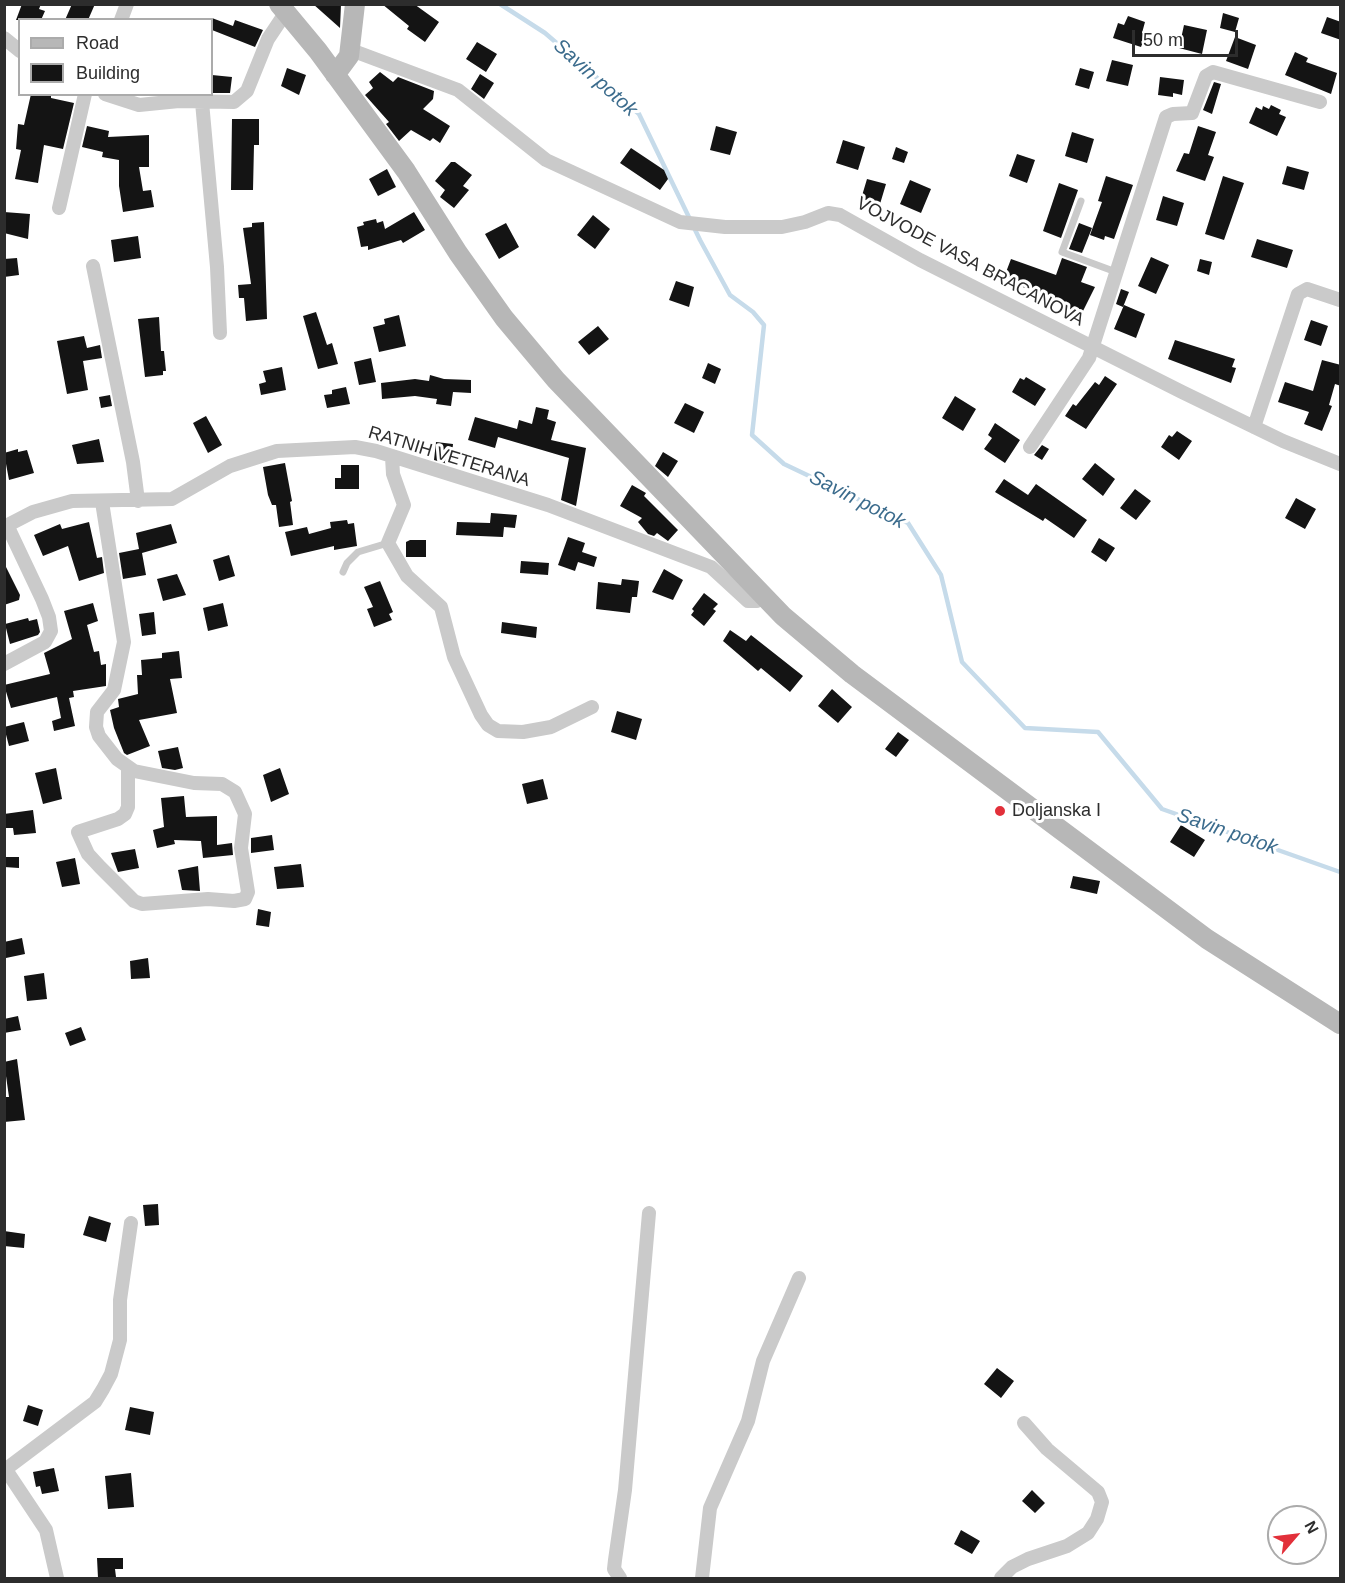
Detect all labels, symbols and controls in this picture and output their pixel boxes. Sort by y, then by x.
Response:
legend [18,18,213,96]
scale bar [1135,18,1242,56]
text: 50 m [1143,30,1183,50]
text: Road [76,33,119,53]
water label: Savin potok [548,34,642,122]
text: Building [76,63,140,83]
street label: VOJVODE VASA BRACANOVA [853,193,1087,331]
street label: RATNIH VETERANA [366,422,532,492]
water label: Savin potok [805,466,909,534]
place label: Doljanska I [1012,800,1101,822]
marker: Doljanska I [993,804,1007,818]
water label: Savin potok [1174,804,1280,860]
north arrow [1267,1505,1327,1565]
text: N [1301,1518,1322,1536]

